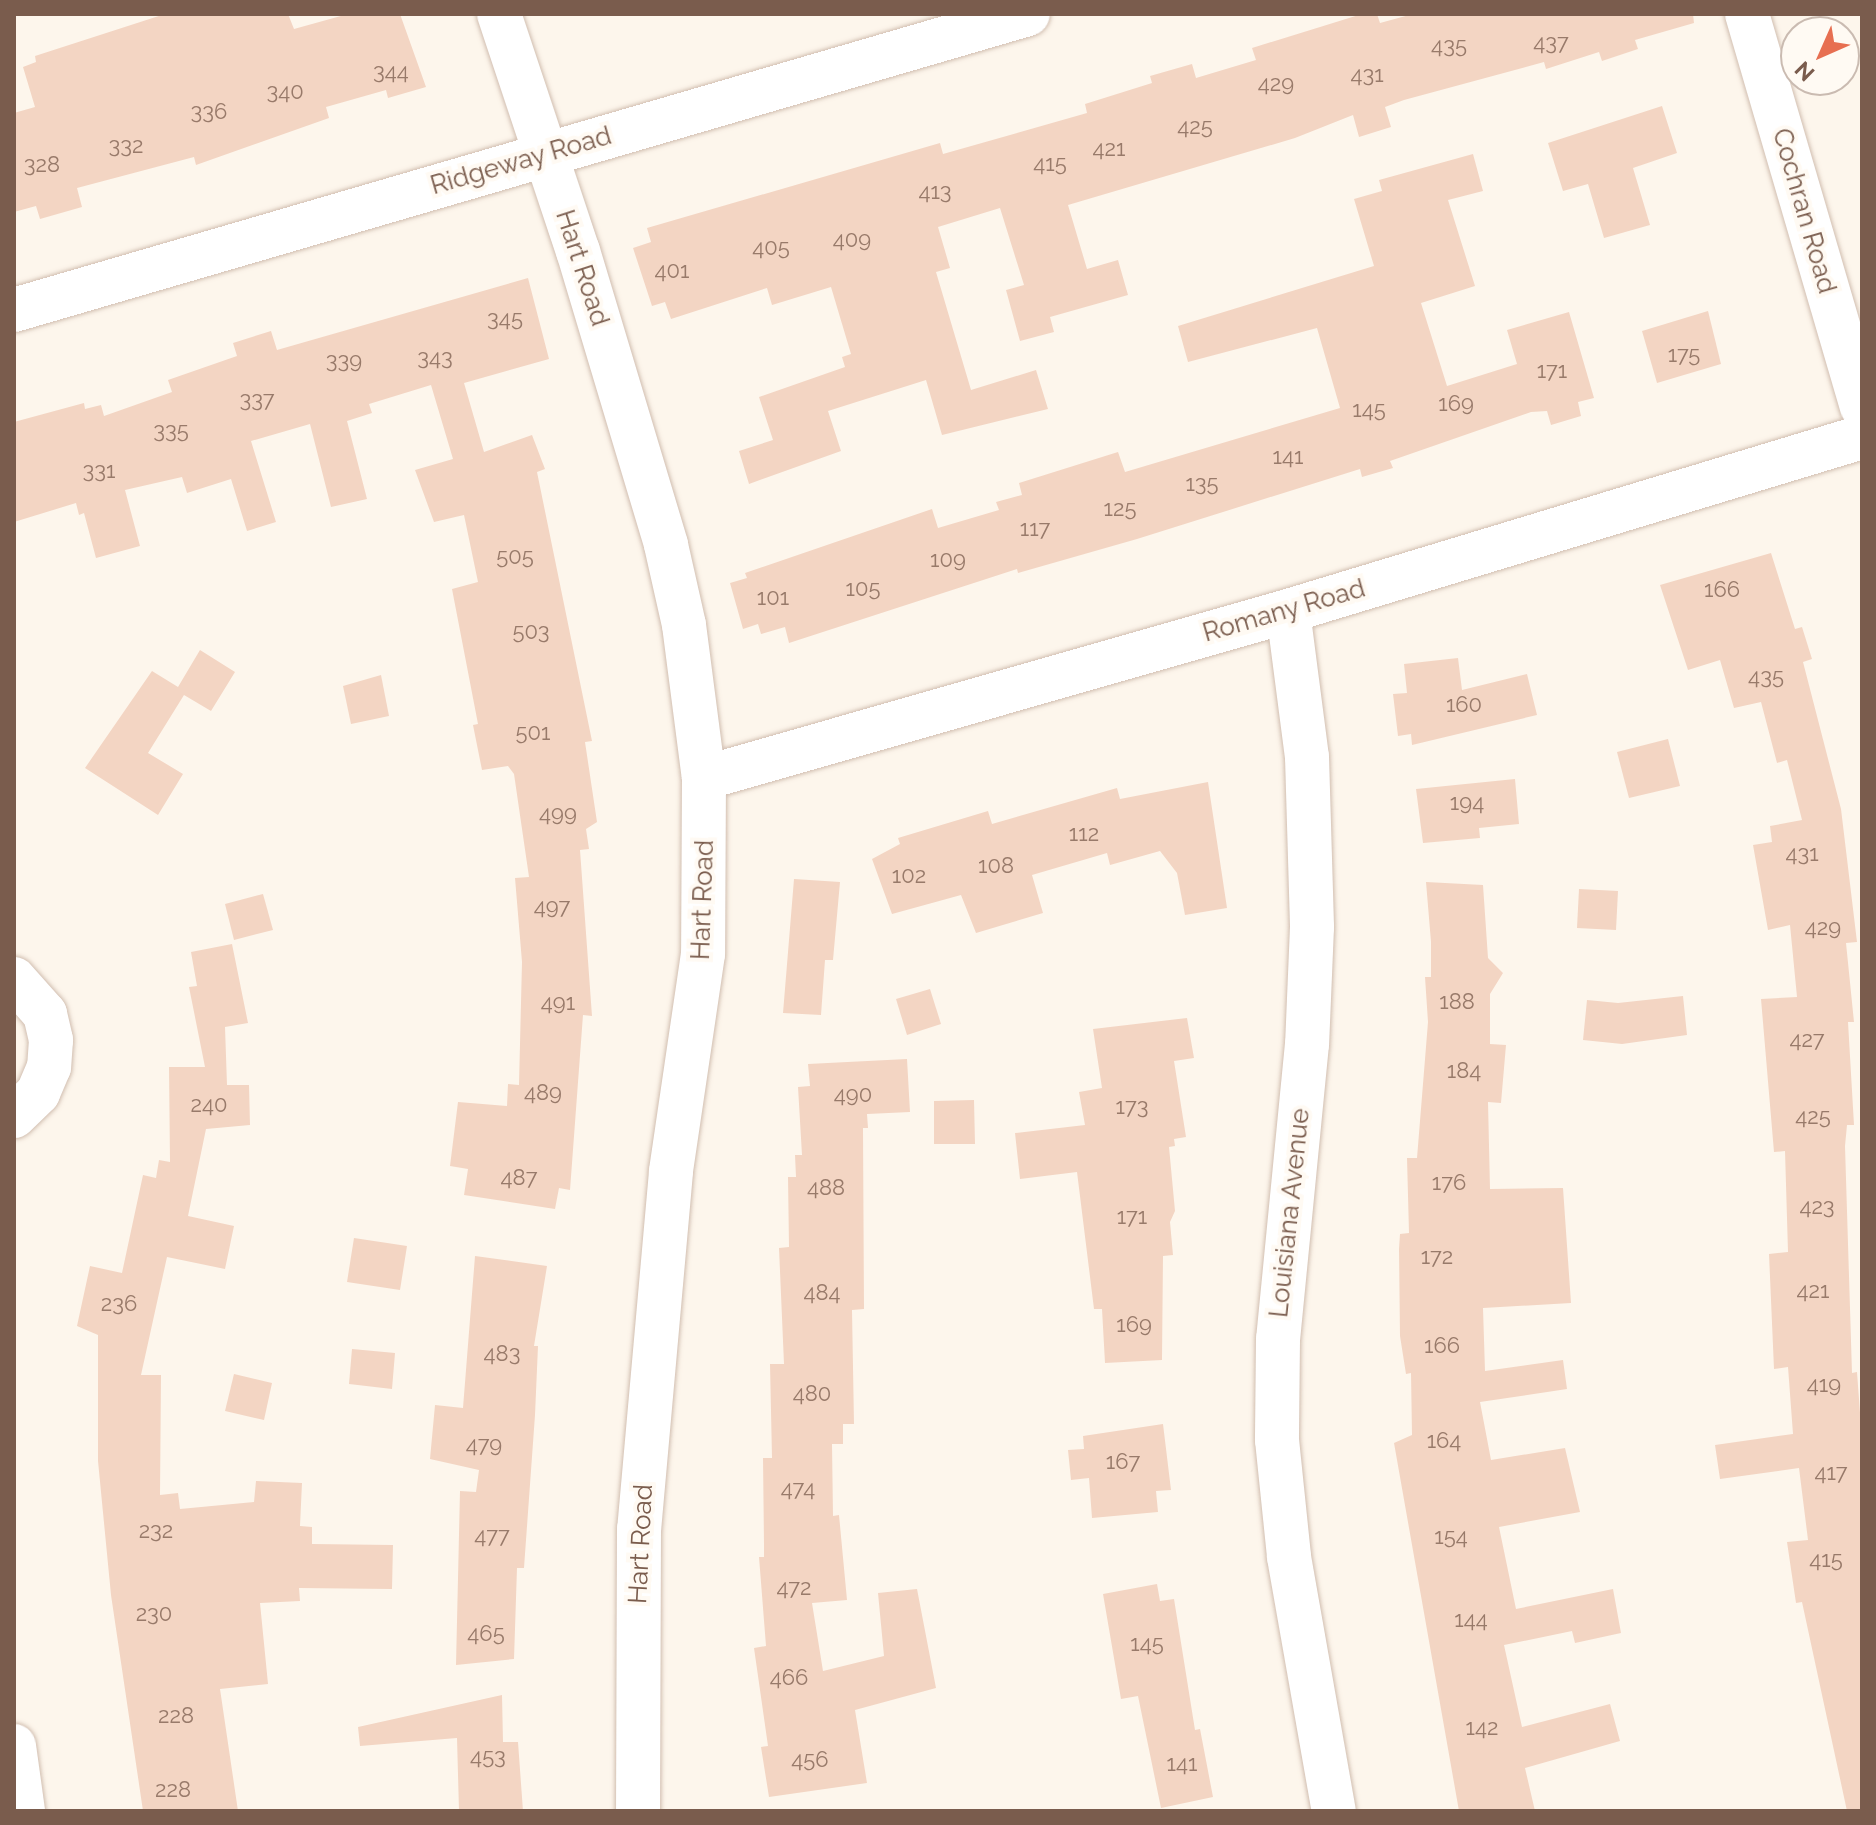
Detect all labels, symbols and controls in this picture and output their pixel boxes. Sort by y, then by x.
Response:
north arrow [1780,16,1860,96]
house number: 437 [1533,30,1569,56]
house number: 435 [1431,33,1467,59]
text: N [1789,56,1820,87]
house number: 344 [373,59,409,85]
house number: 431 [1350,62,1384,88]
house number: 429 [1258,71,1294,97]
house number: 340 [266,79,304,105]
house number: 336 [191,99,227,125]
house number: 425 [1177,114,1213,140]
street label: Ridgeway Road [427,120,615,202]
street label: Cochran Road [1766,125,1842,297]
house number: 332 [109,133,143,159]
house number: 421 [1093,136,1125,162]
house number: 415 [1033,151,1067,177]
house number: 328 [24,152,60,178]
house number: 413 [918,179,952,205]
street label: Hart Road [549,206,615,330]
house number: 409 [833,227,871,253]
house number: 405 [752,235,790,261]
house number: 401 [655,258,689,284]
house number: 345 [487,306,523,332]
house number: 175 [1668,342,1700,368]
house number: 343 [417,345,453,371]
house number: 339 [326,348,362,374]
house number: 171 [1537,358,1567,384]
house number: 337 [239,387,275,413]
house number: 169 [1438,391,1474,417]
house number: 145 [1352,397,1386,423]
house number: 335 [153,418,189,444]
house number: 141 [1273,444,1303,470]
house number: 331 [83,458,115,484]
house number: 135 [1185,471,1219,497]
house number: 125 [1104,496,1136,522]
house number: 117 [1020,516,1050,542]
house number: 505 [496,544,534,570]
house number: 109 [930,547,966,573]
street label: Romany Road [1199,573,1369,649]
house number: 105 [846,576,880,602]
house number: 166 [1704,577,1740,603]
house number: 101 [757,585,789,611]
house number: 503 [512,619,550,645]
house number: 435 [1748,664,1784,690]
house number: 160 [1446,692,1482,718]
house number: 501 [516,720,550,746]
house number: 194 [1450,790,1484,816]
house number: 499 [539,801,577,827]
house number: 112 [1069,821,1099,847]
street label: Hart Road [685,839,721,961]
house number: 431 [1785,841,1819,867]
house number: 108 [978,853,1014,879]
house number: 102 [892,863,926,889]
house number: 497 [534,894,570,920]
house number: 429 [1805,915,1841,941]
house number: 188 [1439,989,1475,1015]
house number: 491 [541,990,575,1016]
house number: 427 [1789,1027,1825,1053]
house number: 184 [1447,1058,1481,1084]
house number: 489 [524,1080,562,1106]
house number: 490 [834,1082,872,1108]
house number: 240 [191,1092,227,1118]
house number: 173 [1116,1094,1148,1120]
house number: 425 [1795,1104,1831,1130]
street label: Louisiana Avenue [1263,1106,1317,1320]
house number: 487 [501,1165,537,1191]
house number: 176 [1432,1170,1466,1196]
house number: 488 [807,1175,845,1201]
house number: 423 [1799,1194,1835,1220]
house number: 171 [1117,1204,1147,1230]
house number: 172 [1421,1244,1453,1270]
house number: 421 [1797,1278,1829,1304]
house number: 484 [803,1280,841,1306]
house number: 236 [101,1291,137,1317]
house number: 169 [1116,1312,1152,1338]
house number: 166 [1424,1333,1460,1359]
house number: 483 [484,1341,520,1367]
house number: 419 [1807,1372,1841,1398]
house number: 480 [793,1381,831,1407]
house number: 164 [1427,1428,1461,1454]
house number: 479 [466,1432,502,1458]
house number: 167 [1106,1449,1140,1475]
house number: 417 [1814,1460,1848,1486]
house number: 474 [781,1476,815,1502]
street label: Hart Road [622,1483,660,1605]
house number: 232 [139,1518,173,1544]
house number: 477 [474,1523,510,1549]
house number: 154 [1434,1524,1468,1550]
house number: 415 [1809,1547,1843,1573]
house number: 472 [776,1575,812,1601]
house number: 230 [136,1601,172,1627]
house number: 144 [1454,1607,1488,1633]
house number: 465 [467,1621,505,1647]
house number: 145 [1130,1631,1164,1657]
house number: 466 [770,1665,808,1691]
house number: 228 [158,1703,194,1729]
house number: 142 [1466,1715,1498,1741]
house number: 453 [470,1744,506,1770]
house number: 456 [791,1747,829,1773]
house number: 141 [1167,1751,1197,1777]
house number: 228 [155,1777,191,1803]

